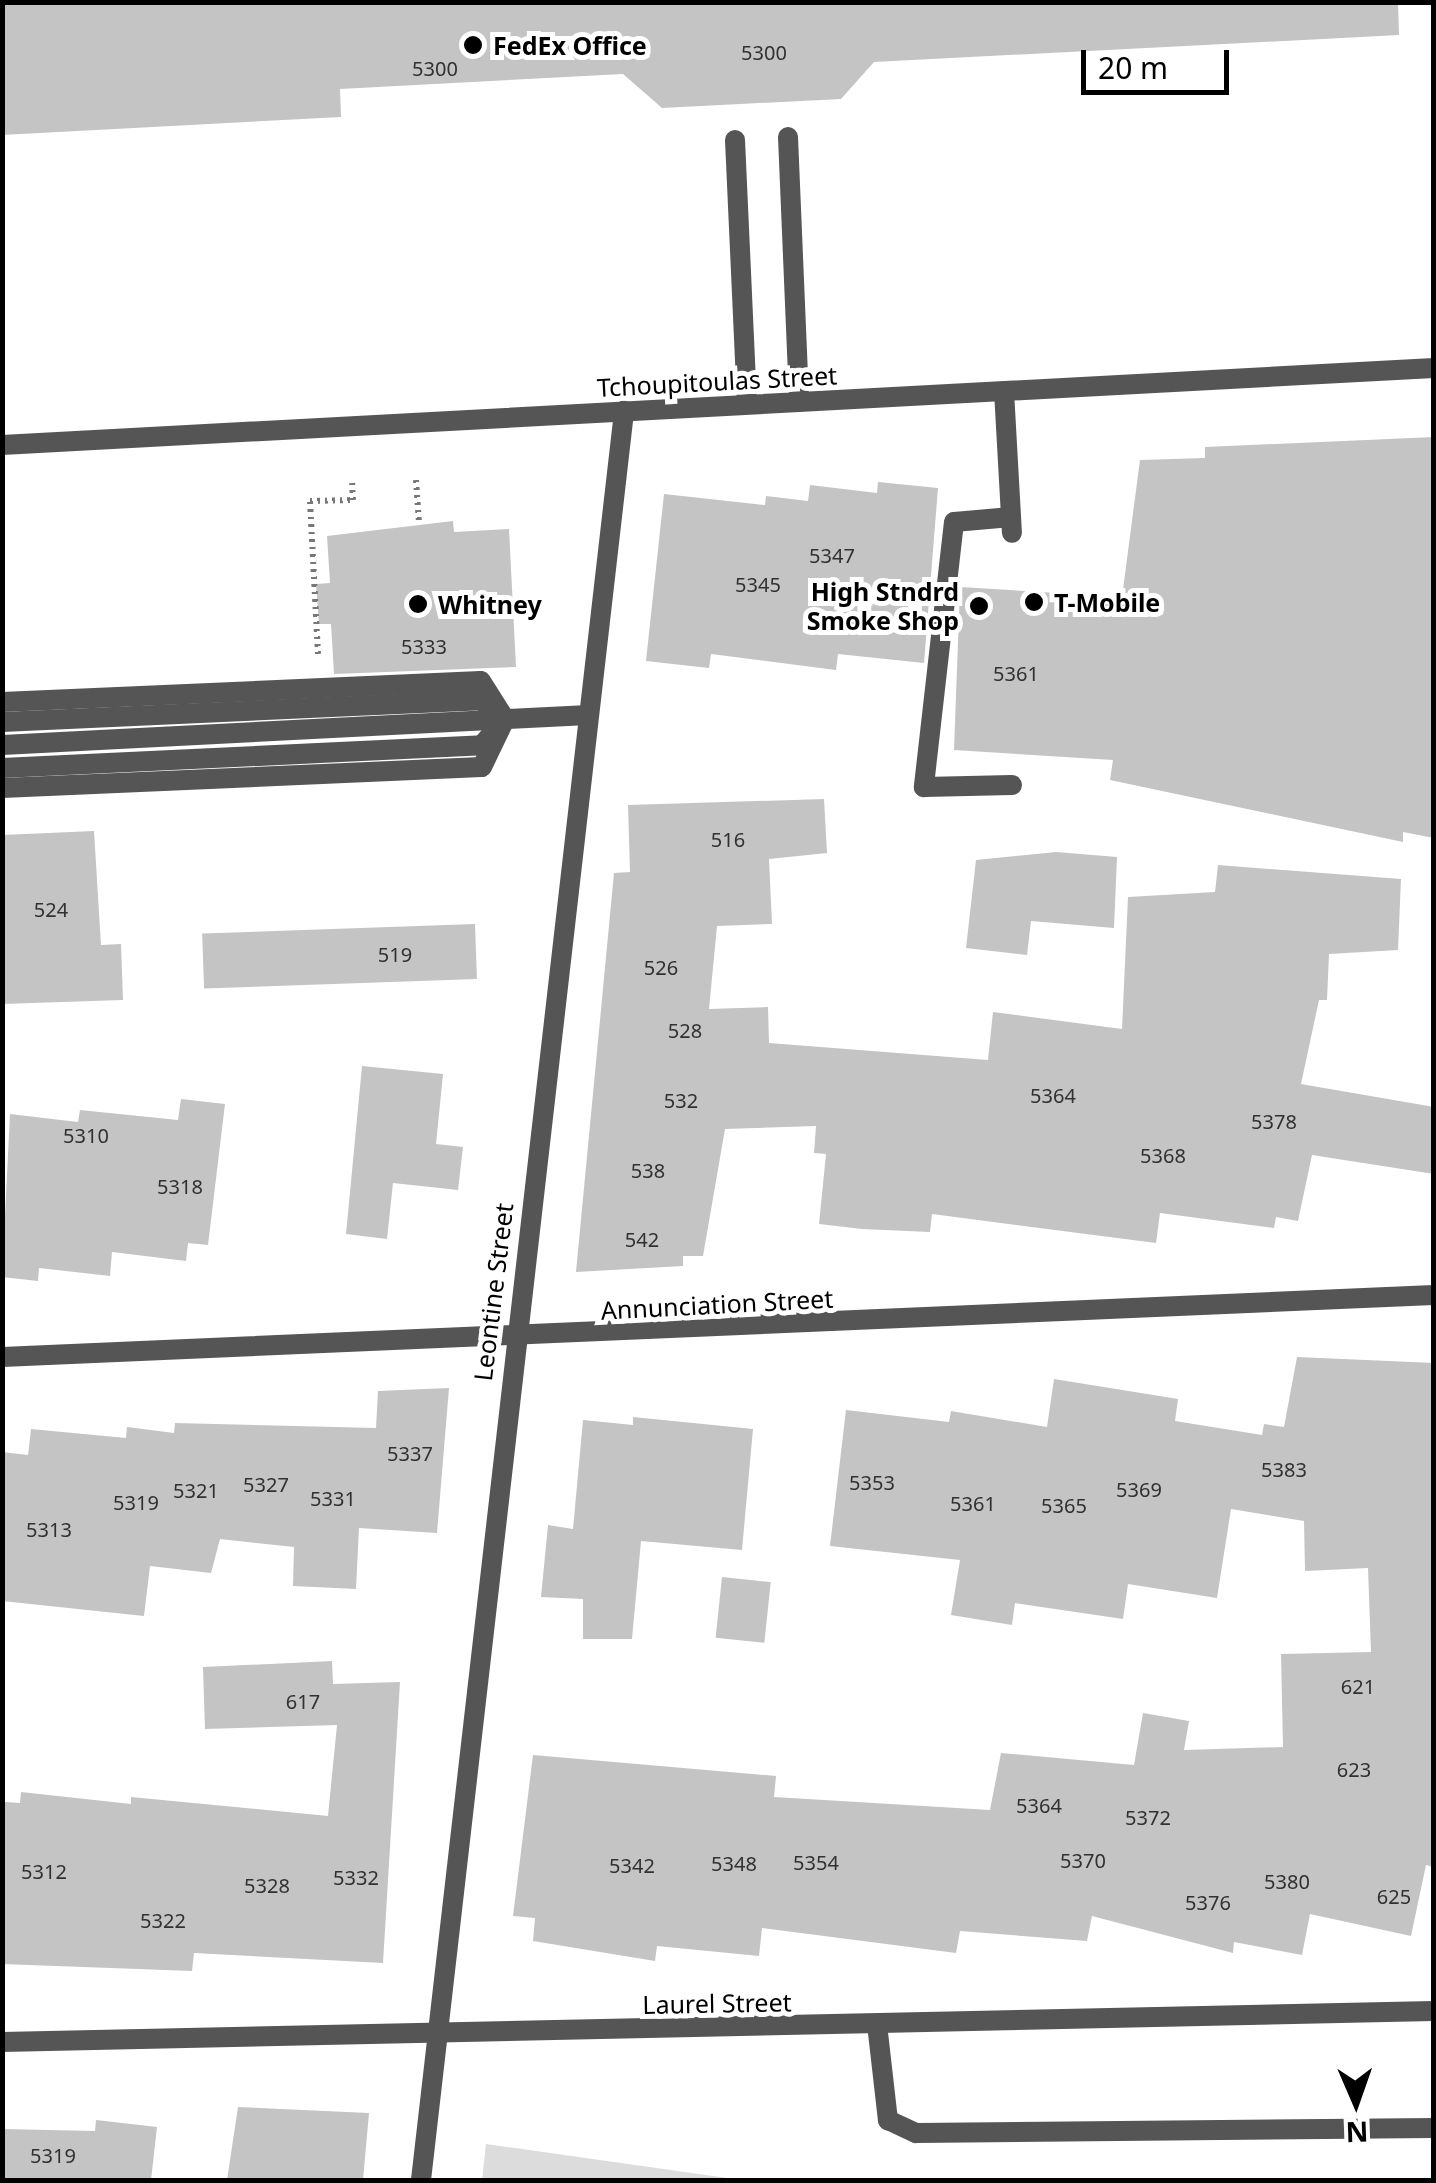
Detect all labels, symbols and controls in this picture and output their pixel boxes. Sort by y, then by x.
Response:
place label: FedEx Office [493,30,647,60]
scale bar [1086,30,1234,92]
marker: FedEx Office [462,34,484,56]
house number: 5300 [741,40,787,64]
text: 20 m [1098,47,1168,88]
house number: 5300 [412,56,458,80]
street label: Tchoupitoulas Street [596,360,838,402]
house number: 5347 [809,543,855,567]
house number: 5345 [735,572,781,596]
place label: High Stndrd Smoke Shop [807,577,959,636]
place label: T-Mobile [1054,587,1160,617]
place label: Whitney [438,589,542,619]
marker: T-Mobile [1023,591,1045,613]
marker: Whitney [407,593,429,615]
marker: High Stndrd Smoke Shop [968,595,990,617]
house number: 5333 [401,634,447,658]
house number: 5361 [993,661,1039,685]
house number: 516 [711,827,745,851]
house number: 524 [34,897,68,921]
house number: 519 [378,942,412,966]
house number: 526 [644,955,678,979]
house number: 528 [668,1018,702,1042]
house number: 5364 [1030,1083,1076,1107]
house number: 532 [664,1088,698,1112]
house number: 5378 [1251,1109,1297,1133]
house number: 5310 [63,1123,109,1147]
house number: 5368 [1140,1143,1186,1167]
house number: 538 [631,1158,665,1182]
house number: 5318 [157,1174,203,1198]
street label: Leontine Street [467,1201,519,1383]
house number: 542 [625,1227,659,1251]
street label: Annunciation Street [600,1283,834,1325]
house number: 5337 [387,1441,433,1465]
house number: 5383 [1261,1457,1307,1481]
house number: 5353 [849,1470,895,1494]
house number: 5327 [243,1472,289,1496]
house number: 5369 [1116,1477,1162,1501]
house number: 5321 [173,1478,219,1502]
house number: 5331 [310,1486,356,1510]
house number: 5319 [113,1490,159,1514]
house number: 5361 [950,1491,996,1515]
house number: 5365 [1041,1493,1087,1517]
house number: 5313 [26,1517,72,1541]
house number: 621 [1341,1674,1375,1698]
house number: 617 [286,1689,320,1713]
house number: 623 [1337,1757,1371,1781]
house number: 5364 [1016,1793,1062,1817]
house number: 5372 [1125,1805,1171,1829]
house number: 5370 [1060,1848,1106,1872]
house number: 5354 [793,1850,839,1874]
house number: 5348 [711,1851,757,1875]
house number: 5342 [609,1853,655,1877]
house number: 5312 [21,1859,67,1883]
house number: 5332 [333,1865,379,1889]
house number: 5380 [1264,1869,1310,1893]
house number: 5328 [244,1873,290,1897]
house number: 625 [1377,1884,1411,1908]
house number: 5376 [1185,1890,1231,1914]
house number: 5322 [140,1908,186,1932]
street label: Laurel Street [642,1987,792,2019]
north arrow [1306,2053,1406,2153]
text: N [1345,2114,1369,2152]
house number: 5319 [30,2143,76,2167]

